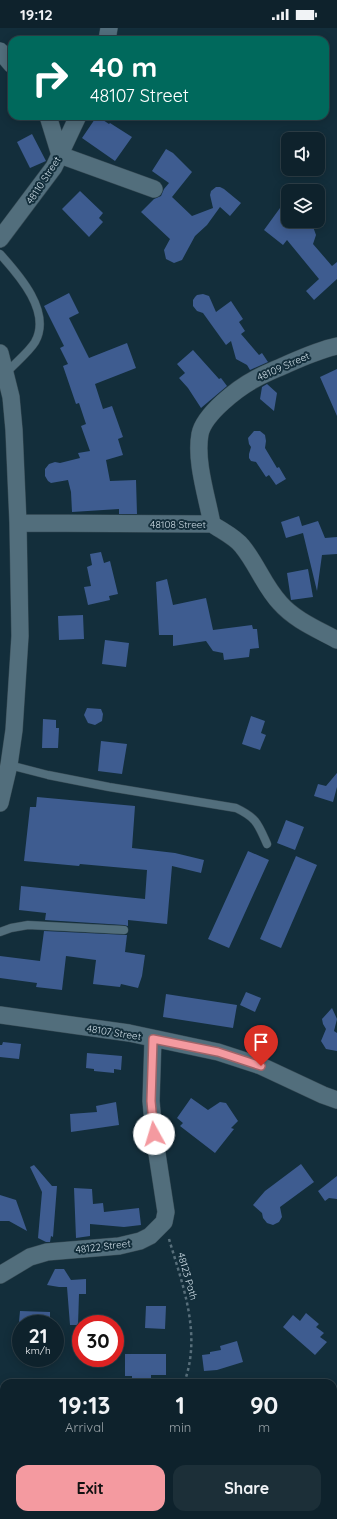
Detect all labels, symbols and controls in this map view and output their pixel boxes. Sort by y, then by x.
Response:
text: 19:12 [20,5,53,24]
text: 40 m [90,49,157,84]
icon: right [24,52,76,104]
text: 48107 Street [90,84,189,107]
map controls [281,132,325,228]
button: sound [281,132,325,176]
street label: 48110 Street [23,154,64,206]
button: layers [281,184,325,228]
street label: 48109 Street [255,349,312,384]
street label: 48108 Street [150,518,206,531]
street label: 48107 Street [86,1022,143,1043]
pin [244,1025,278,1066]
icon: arrive [250,1031,272,1053]
position arrow [133,1113,175,1155]
street label: 48122 Street [75,1237,132,1256]
street label: 48123 Path [175,1251,201,1301]
speed limit sign: 30 [72,1315,124,1367]
text: 21 [28,1323,48,1348]
text: km/h [25,1344,51,1357]
text: 19:13 [59,1390,110,1420]
text: 1 [176,1390,185,1420]
text: 90 [250,1390,278,1420]
text: Arrival [65,1419,104,1435]
text: min [169,1419,191,1435]
text: m [258,1419,270,1435]
button: Exit [16,1465,165,1511]
button: Share [173,1465,321,1511]

